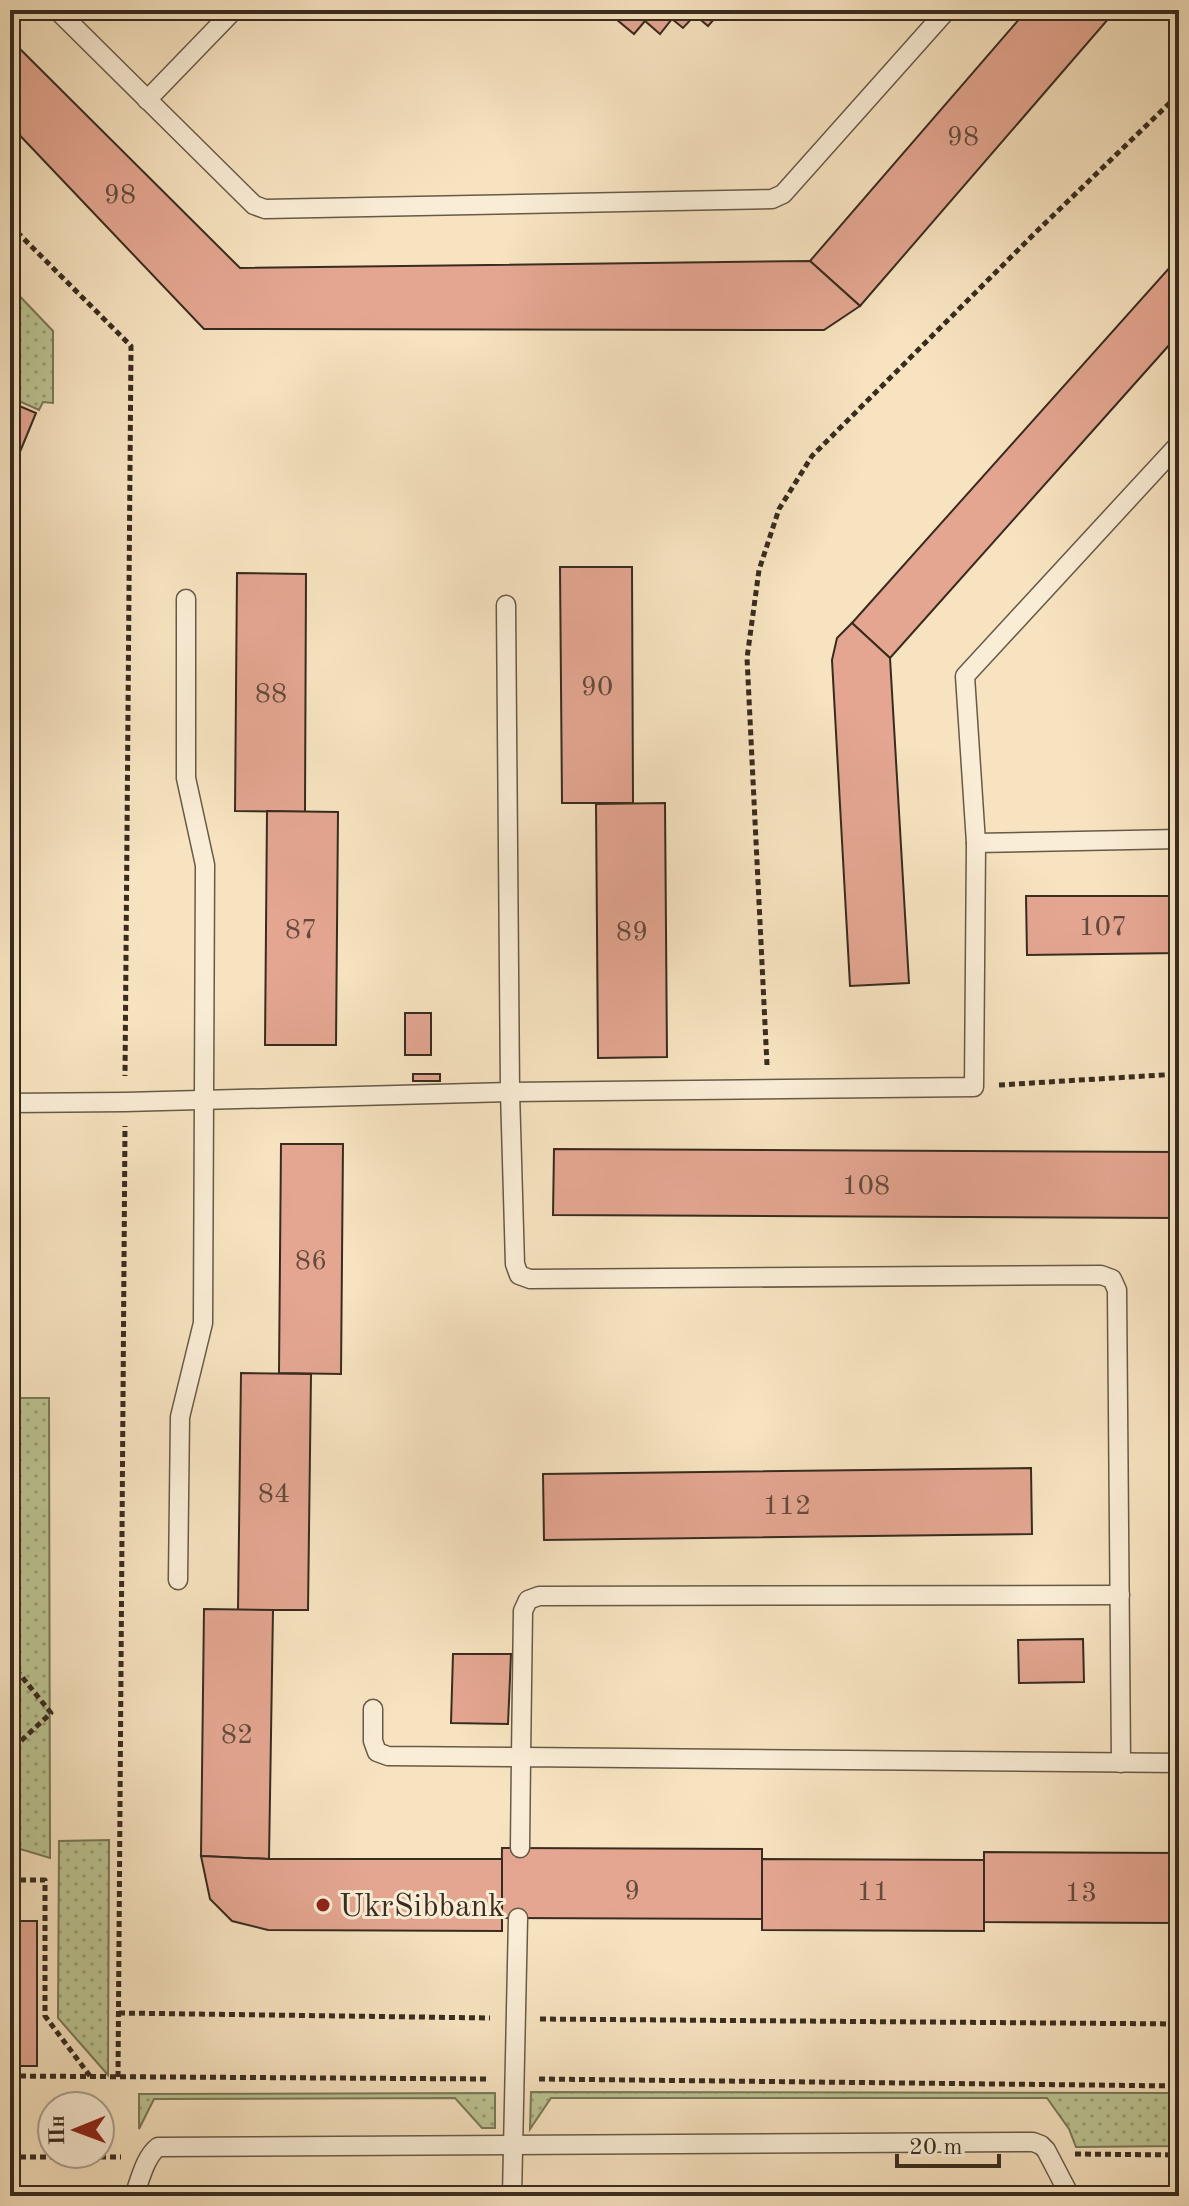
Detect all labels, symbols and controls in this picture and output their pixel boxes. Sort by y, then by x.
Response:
house number: 98 [947,124,979,152]
house number: 98 [104,182,136,210]
house number: 90 [581,674,613,702]
house number: 88 [255,681,287,709]
house number: 107 [1079,914,1127,942]
house number: 87 [285,917,317,945]
house number: 89 [616,919,648,947]
house number: 108 [842,1173,890,1201]
house number: 86 [295,1248,327,1276]
house number: 84 [258,1481,290,1509]
house number: 112 [763,1493,811,1521]
house number: 82 [221,1722,253,1750]
house number: 9 [624,1878,640,1906]
house number: 11 [857,1879,889,1907]
house number: 13 [1065,1880,1097,1908]
place label: UkrSibbank [339,1892,505,1924]
marker: UkrSibbank [314,1896,332,1914]
north arrow [36,2090,116,2170]
text: Пн [47,2115,69,2146]
scale bar [897,2118,999,2168]
text: 20 m [909,2136,963,2160]

